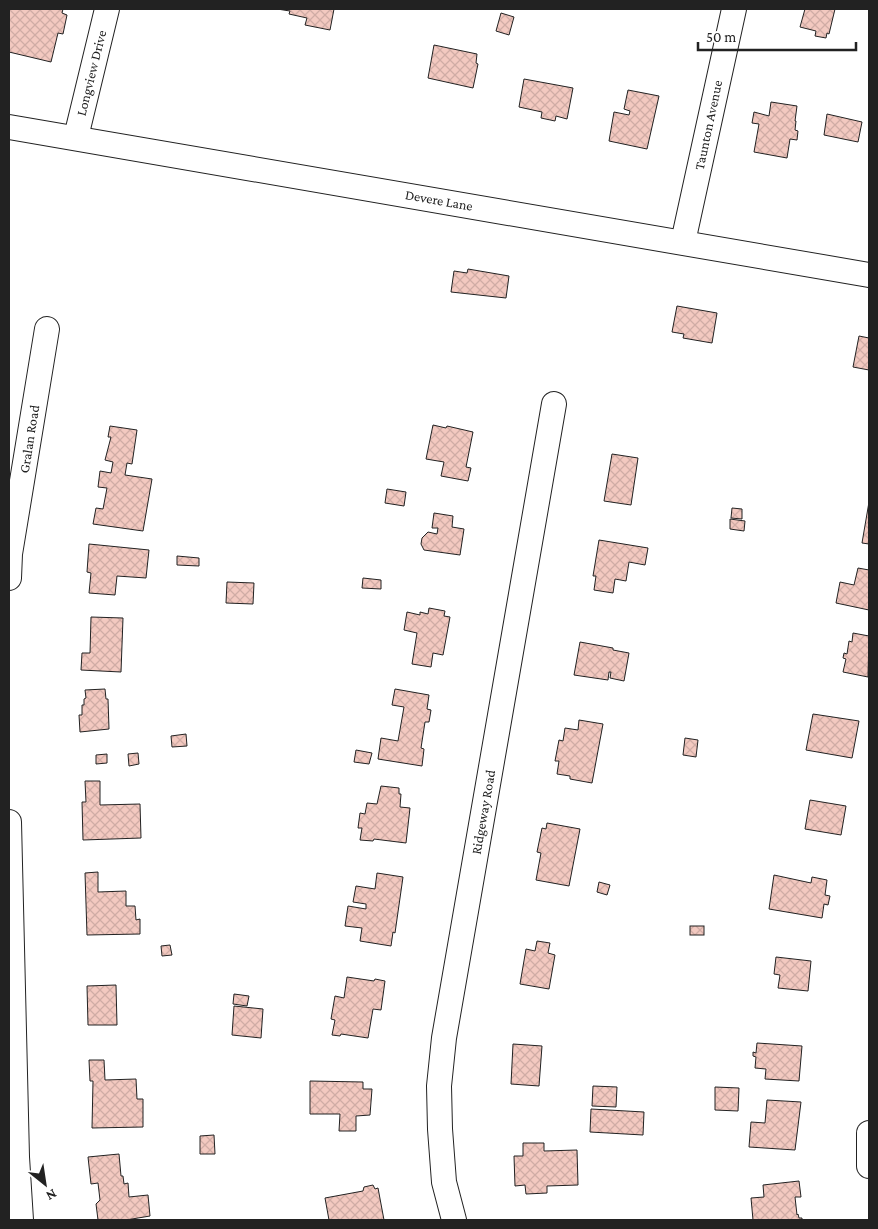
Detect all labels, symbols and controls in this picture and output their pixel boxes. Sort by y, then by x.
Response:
scale bar [698,20,856,52]
street label: Longview Drive [73,28,109,118]
text: 50 m [706,29,736,45]
street label: Taunton Avenue [691,79,725,171]
street label: Devere Lane [404,186,474,214]
street label: Gralan Road [16,403,42,474]
street label: Ridgeway Road [468,768,498,856]
north arrow [20,1159,70,1209]
text: N [43,1186,60,1205]

